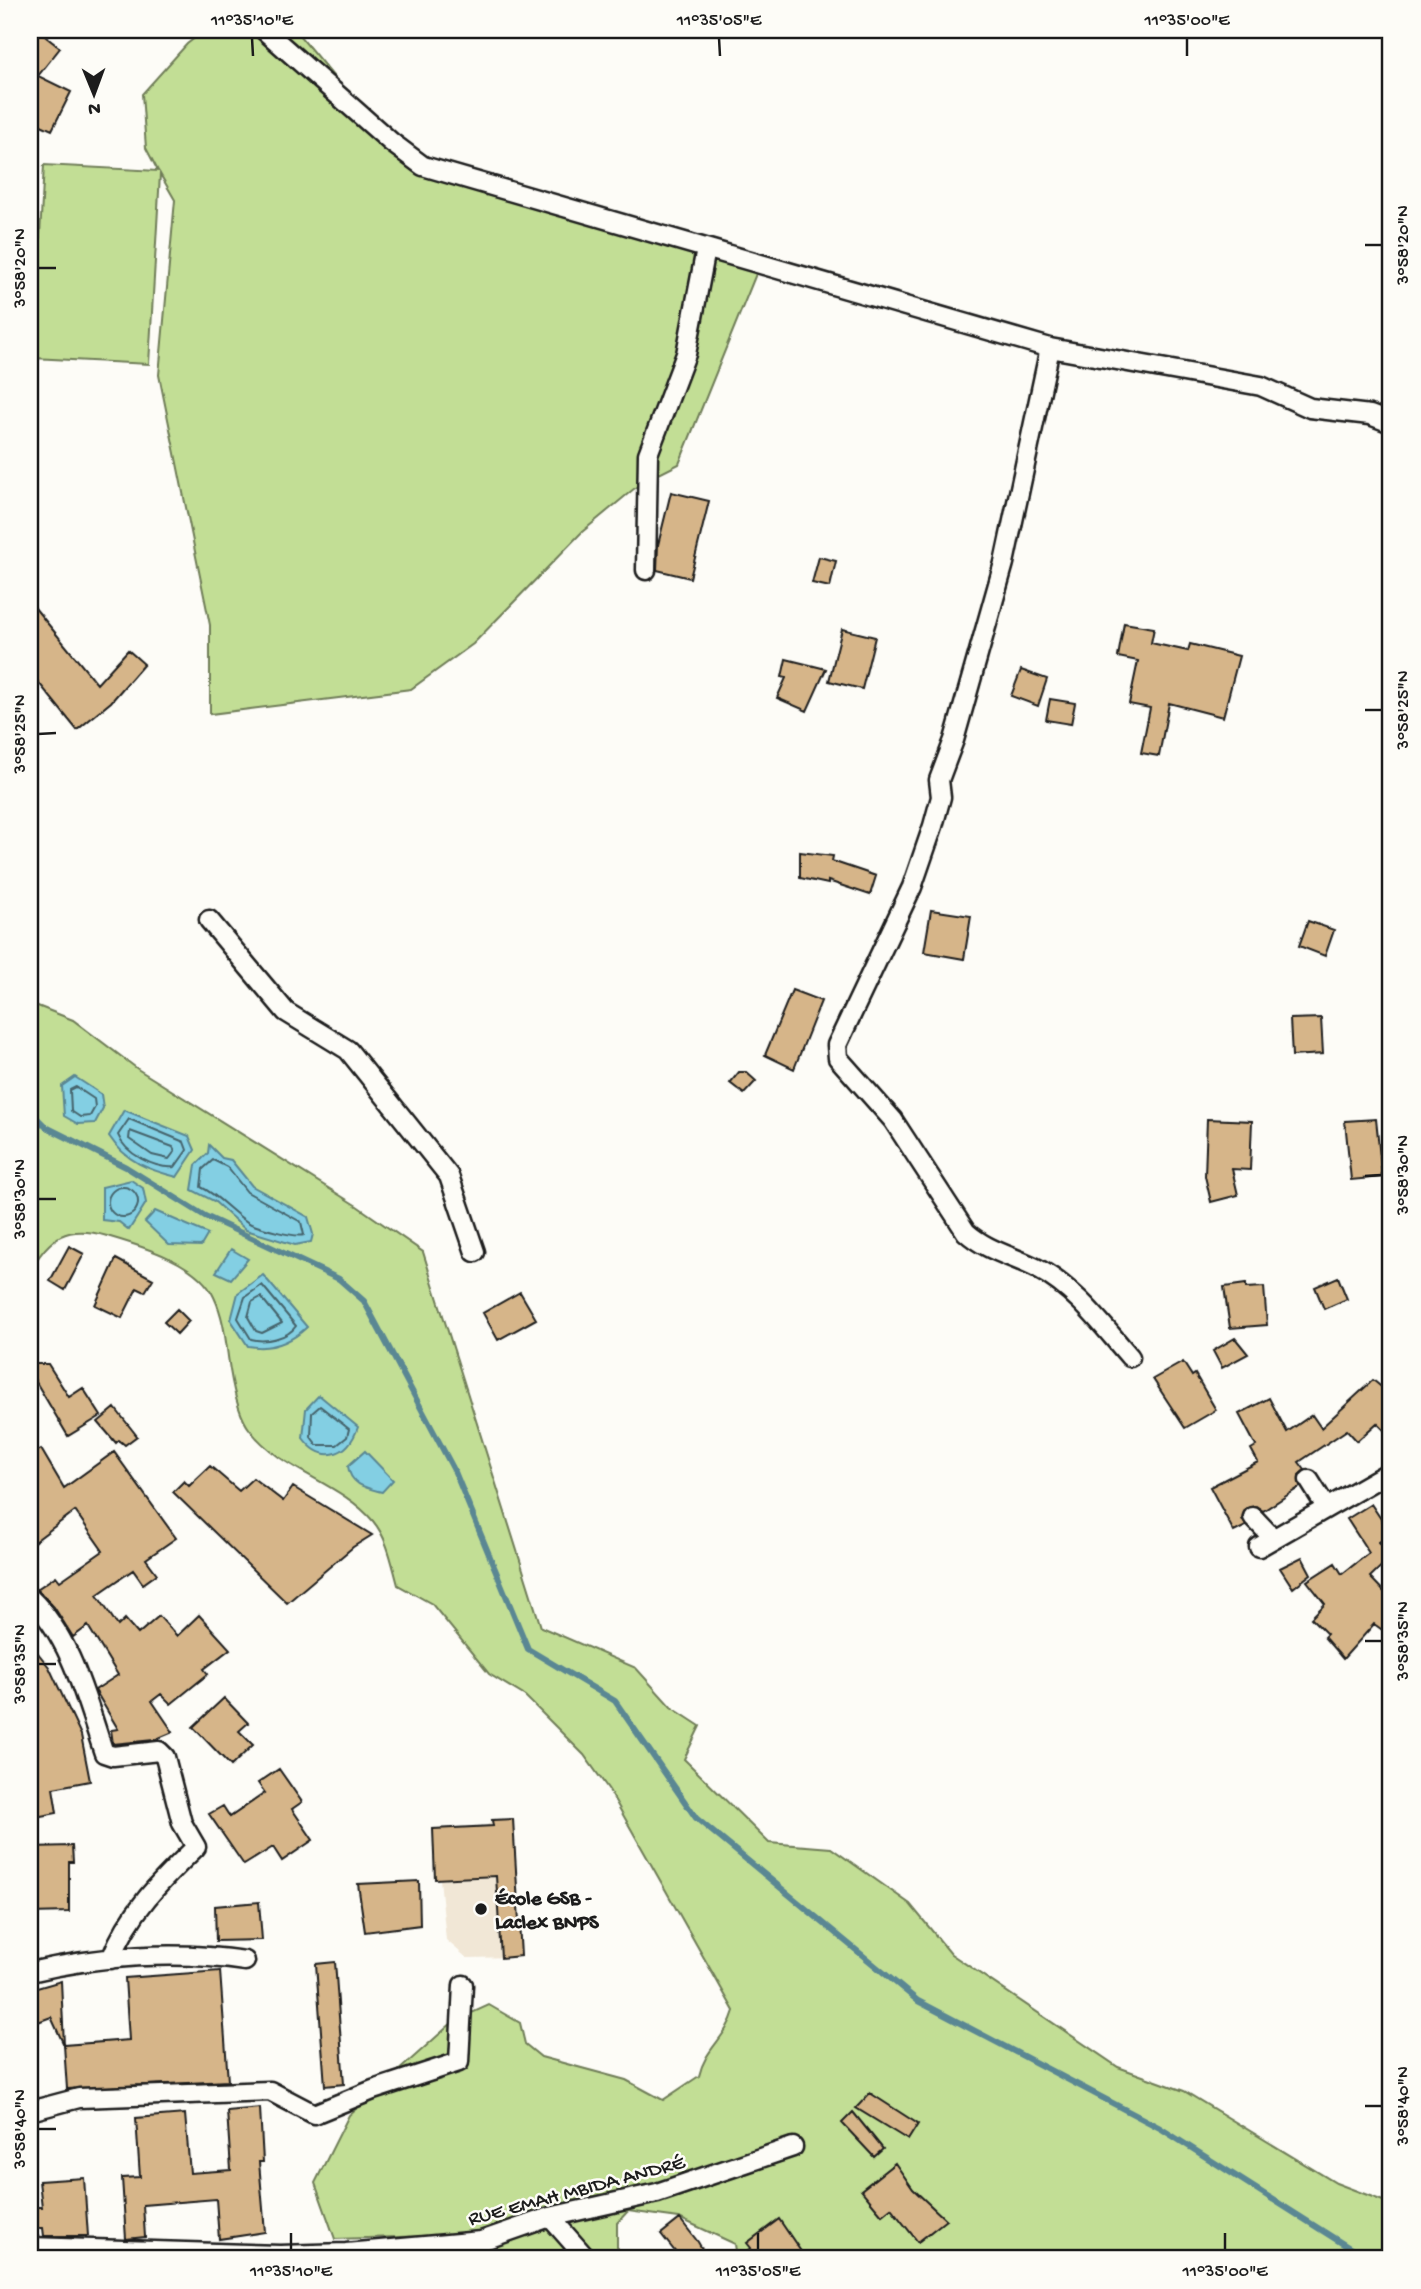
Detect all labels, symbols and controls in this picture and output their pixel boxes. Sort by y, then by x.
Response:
text: 11°35'10"E [210,11,294,32]
text: 11°35'05"E [676,11,762,32]
text: 11°35'00"E [1143,11,1230,32]
north arrow [60,60,130,130]
text: N [88,96,101,119]
text: 3°58'20"N [1394,205,1415,286]
text: 3°58'20"N [11,228,32,309]
text: 3°58'25"N [1394,671,1415,750]
text: 3°58'25"N [11,695,32,774]
text: 3°58'30"N [1394,1135,1415,1216]
text: 3°58'30"N [11,1159,32,1240]
text: 3°58'35"N [1394,1601,1415,1682]
text: 3°58'35"N [11,1624,32,1705]
place label: École GSB - Laclex BNPS [495,1888,600,1937]
marker: École GSB - Laclex BNPS [473,1901,489,1917]
text: 3°58'40"N [1394,2066,1415,2147]
text: 3°58'40"N [11,2089,32,2170]
street label: RUE EMAH MBIDA ANDRÉ [466,2151,689,2233]
text: 11°35'10"E [249,2262,333,2283]
text: 11°35'05"E [715,2262,801,2283]
text: 11°35'00"E [1181,2262,1268,2283]

